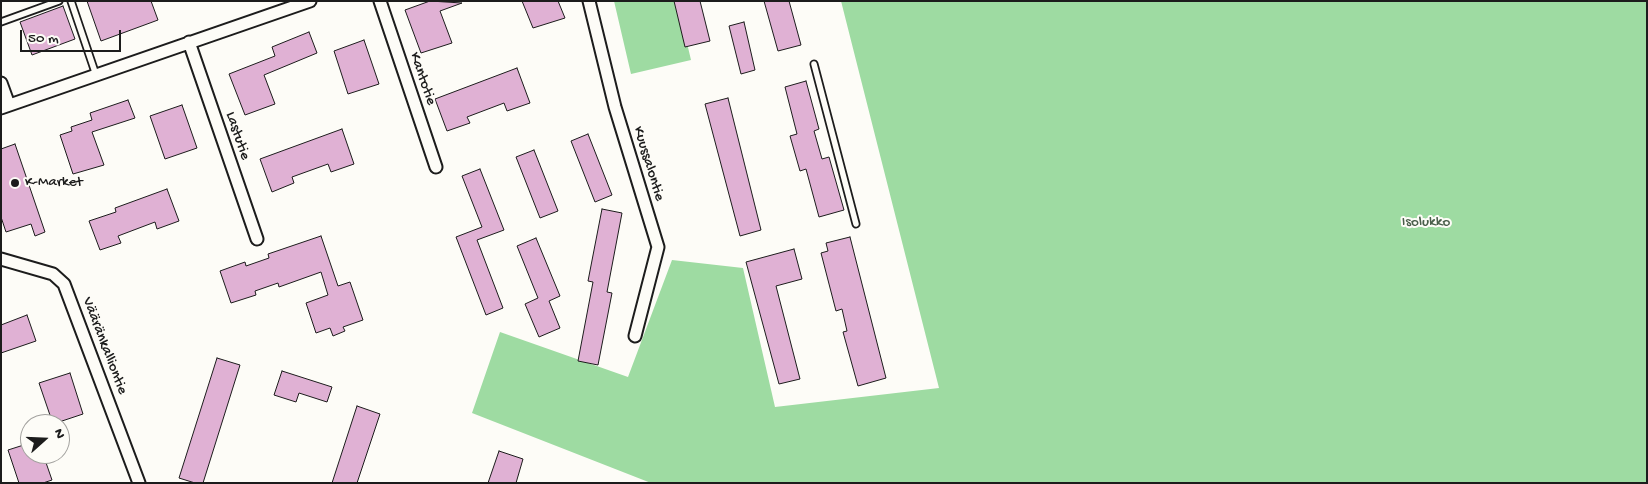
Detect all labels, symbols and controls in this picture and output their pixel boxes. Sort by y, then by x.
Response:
scale bar [22,20,124,52]
text: 50 m [28,30,59,48]
street label: Kantotie [405,50,439,108]
street label: Lastutie [220,110,254,162]
street label: Kuussalontie [628,125,668,203]
place label: K-Market [25,174,83,192]
marker: K-Market [9,177,21,189]
park label: Isolukko [1402,214,1450,232]
street label: Vääränkalliontie [77,295,131,397]
north arrow [20,414,70,464]
text: N [49,427,68,441]

